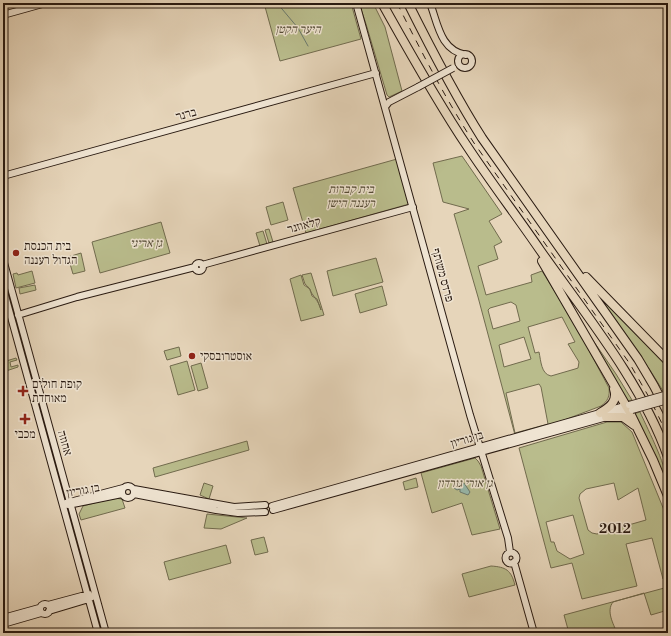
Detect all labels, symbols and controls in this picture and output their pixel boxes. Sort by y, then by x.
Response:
park label: היער הקטן [275,22,322,37]
street label: ברנר [174,104,198,124]
park label: בית קברות רעננה הישן [327,182,376,211]
street label: קלאוזנר [286,214,323,237]
park label: גן אריגי [130,236,163,251]
place label: בית הכנסת הגדול רעננה [24,239,77,268]
street label: פרדס משותף [428,247,457,304]
marker: בית הכנסת הגדול רעננה [11,248,21,258]
place label: אוסטרובסקי [200,349,252,364]
marker: אוסטרובסקי [187,351,197,361]
place label: קופת חולים מאוחדת [32,377,82,406]
marker: קופת חולים מאוחדת [17,385,29,397]
marker: מכבי [19,413,31,425]
place label: מכבי [14,427,36,442]
street label: בן גוריון [449,428,485,451]
street label: אחוזה [54,429,75,458]
park label: גן אורי גורדון [437,476,493,491]
street label: בן גוריון [65,480,101,501]
district label: 2012 [599,521,631,537]

